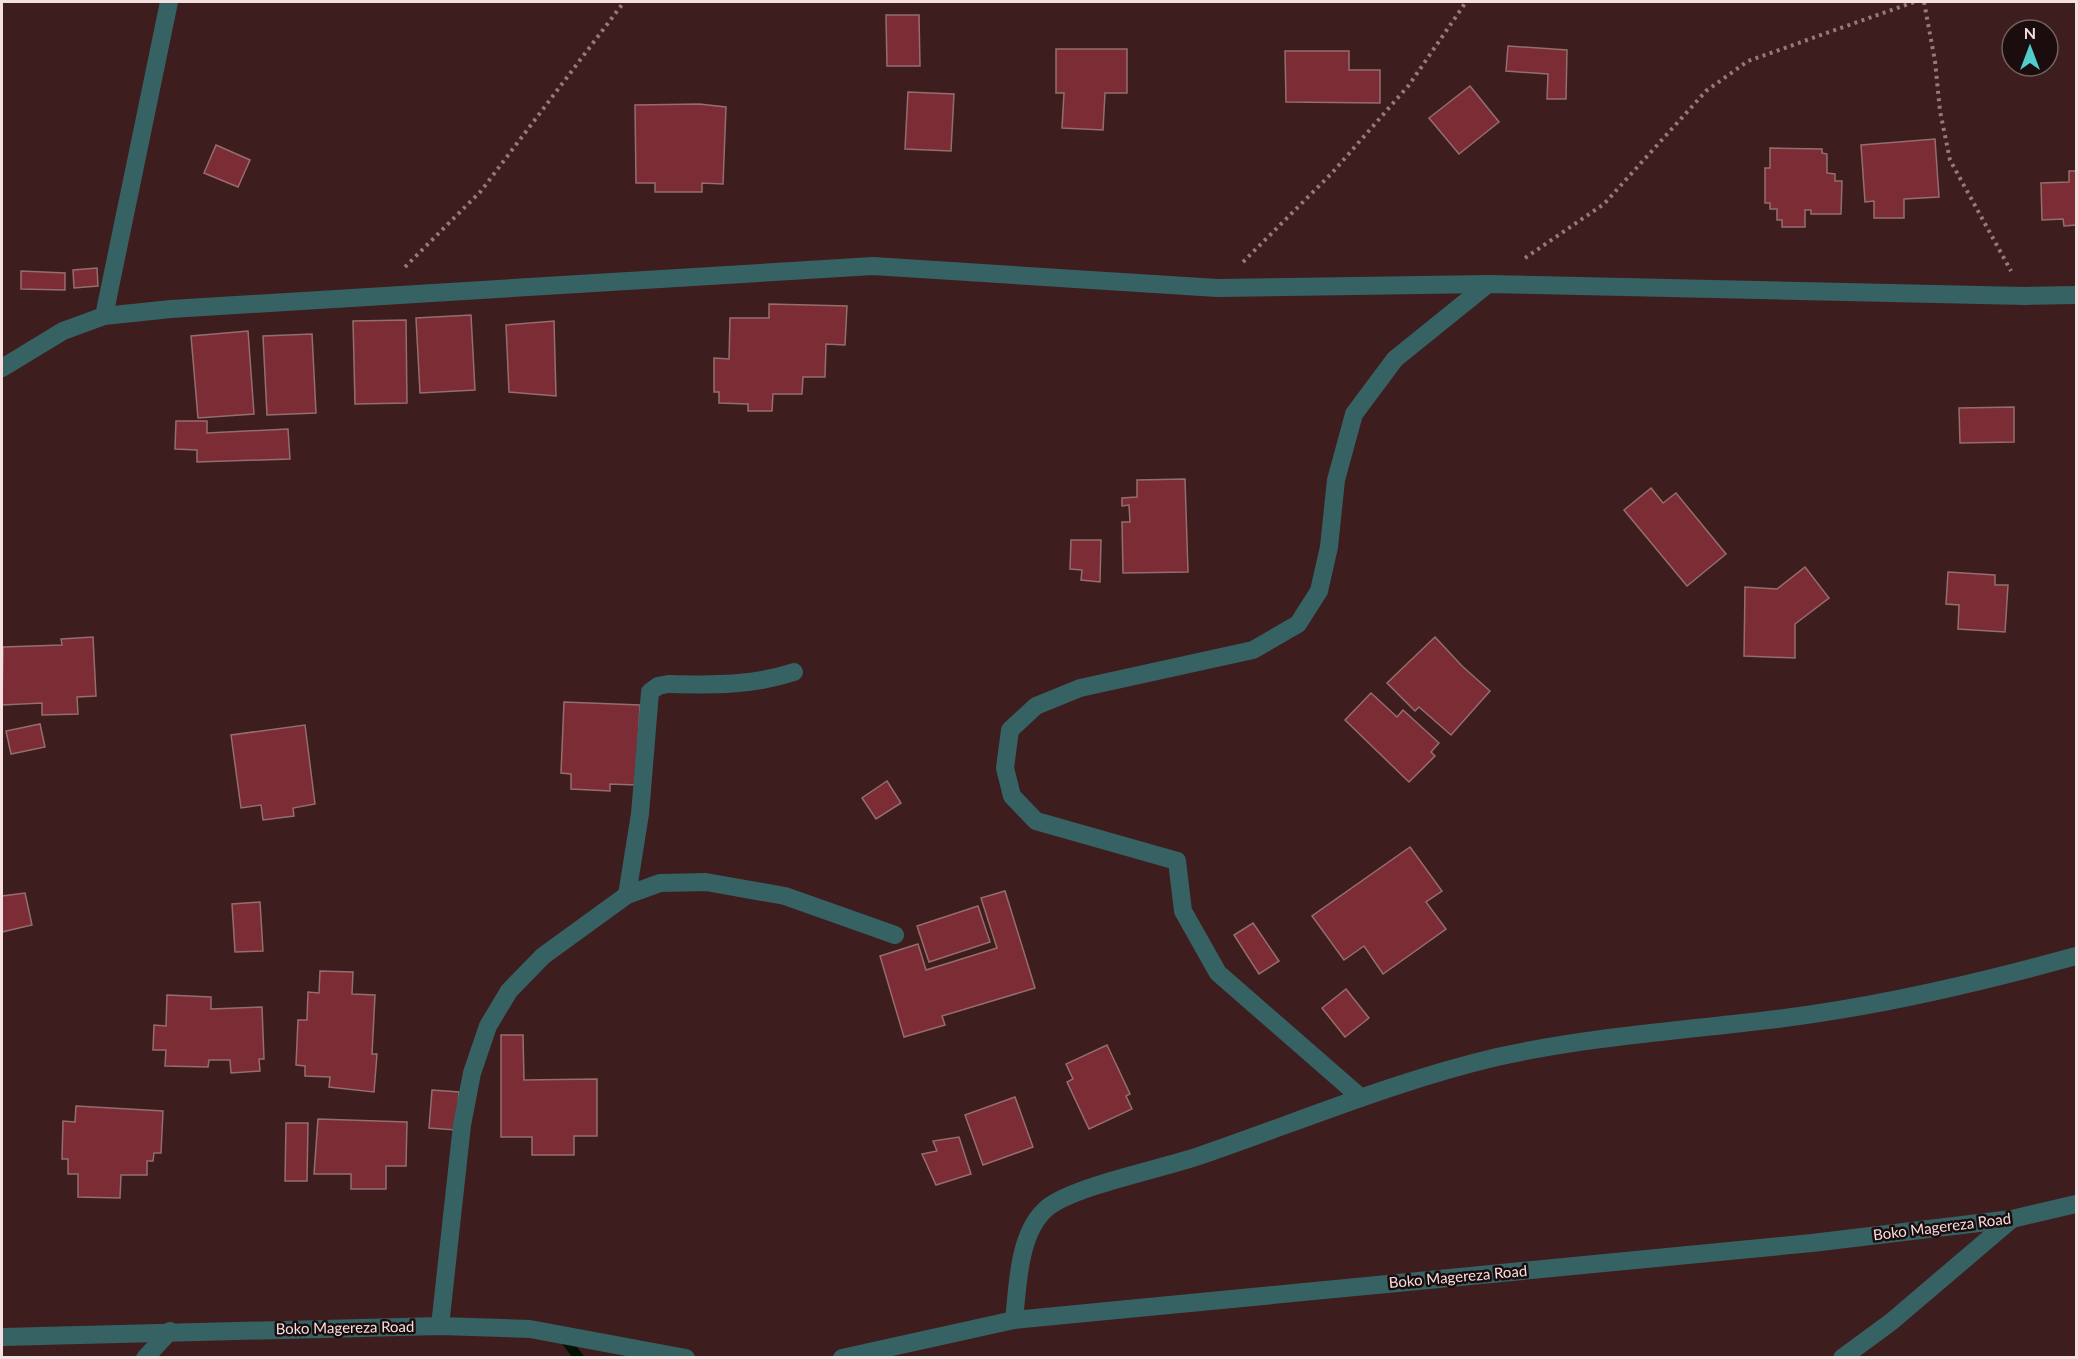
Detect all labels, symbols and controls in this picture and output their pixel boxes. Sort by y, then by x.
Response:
north arrow [2000,18,2060,78]
text: N [2024,23,2036,42]
street label: Boko Magereza Road [1872,1209,2012,1243]
street label: Boko Magereza Road [1388,1261,1528,1291]
street label: Boko Magereza Road [275,1317,415,1337]

